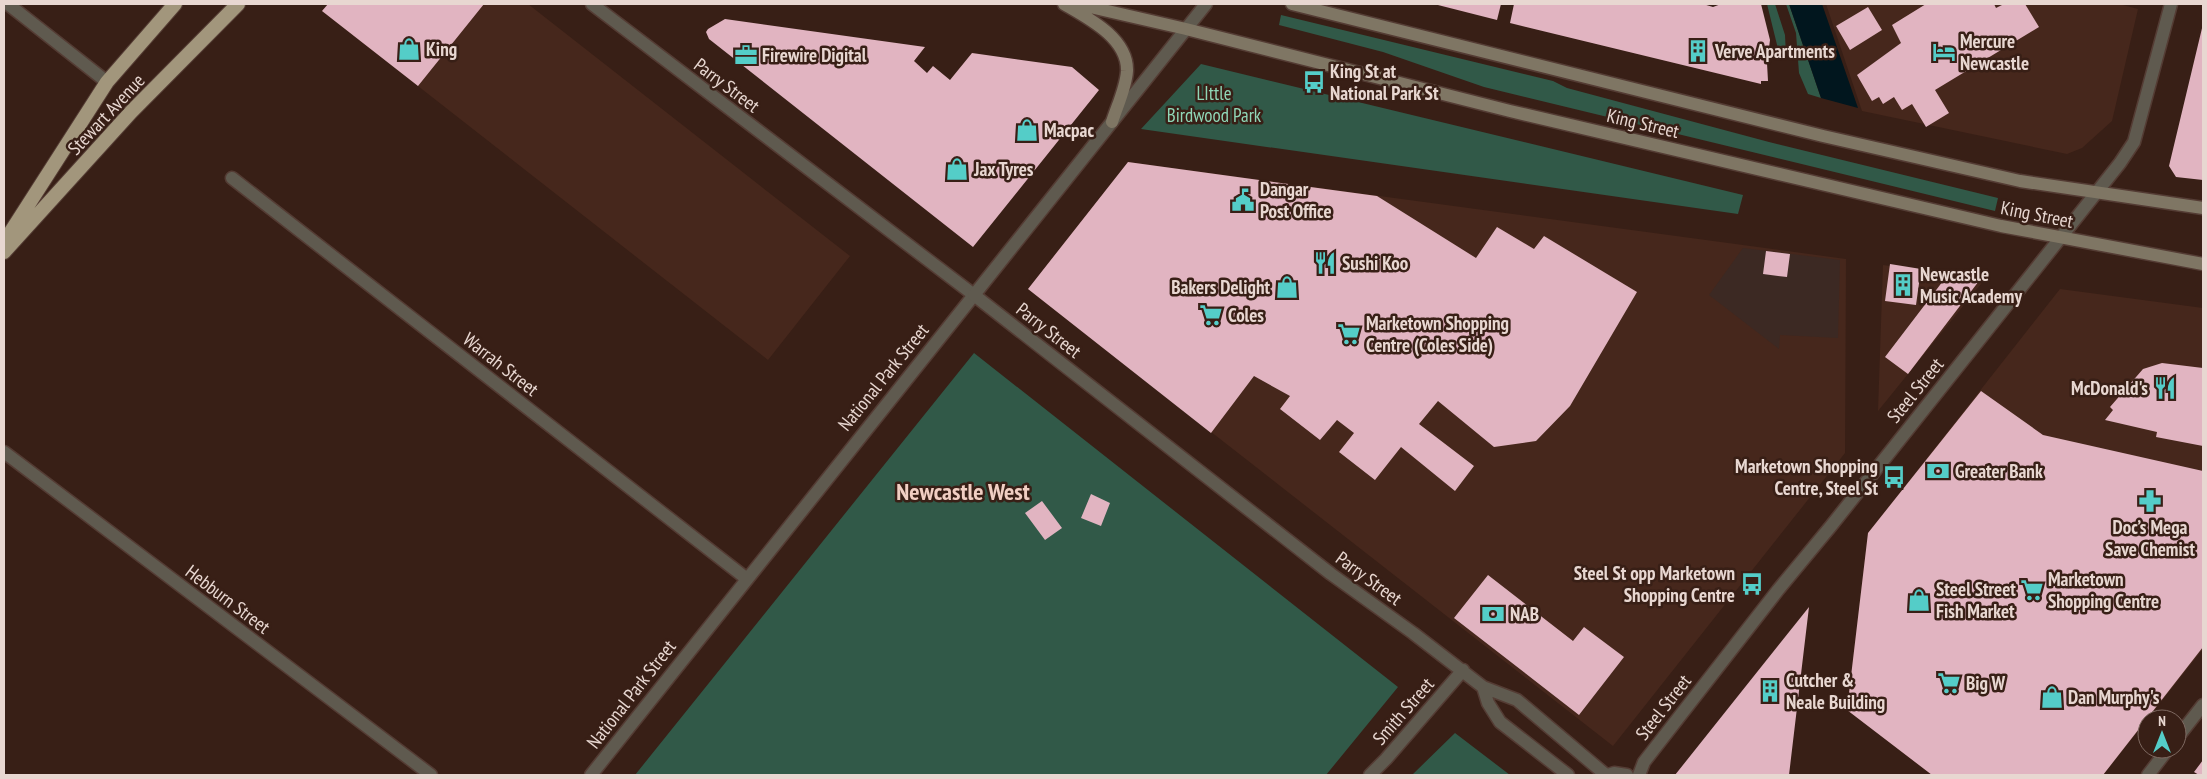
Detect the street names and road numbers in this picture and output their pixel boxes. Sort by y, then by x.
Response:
street label: Parry Street [689,53,765,118]
street label: Stewart Avenue [62,68,150,160]
street label: King Street [1605,103,1682,143]
street label: King Street [1999,195,2076,233]
street label: Parry Street [1012,297,1087,363]
street label: National Park Street [832,318,934,435]
street label: Warrah Street [458,327,544,401]
street label: Steel Street [1882,352,1949,427]
street label: Parry Street [1331,546,1407,611]
street label: Hebburn Street [181,559,276,639]
street label: National Park Street [581,634,681,753]
street label: Steel Street [1630,669,1696,745]
street label: Smith Street [1367,672,1439,750]

